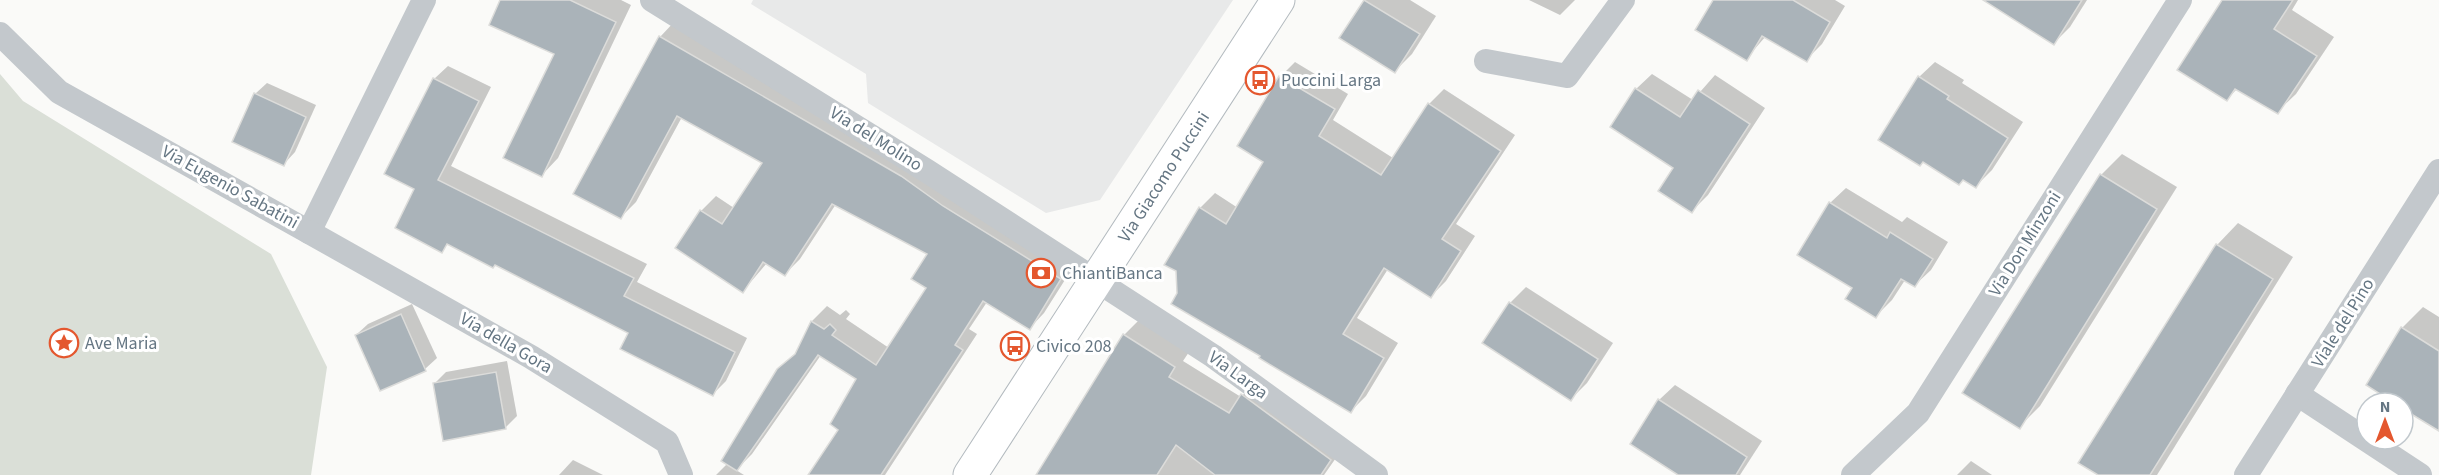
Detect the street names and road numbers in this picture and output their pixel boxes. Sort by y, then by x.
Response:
street label: Via del Molino [825,101,927,177]
street label: Via Giacomo Puccini [1112,107,1216,247]
street label: Via Eugenio Sabatini [157,139,303,235]
street label: Via Don Minzoni [1983,187,2067,301]
street label: Viale del Pino [2306,273,2380,373]
street label: Via della Gora [455,306,557,380]
street label: Via Larga [1203,345,1273,405]

